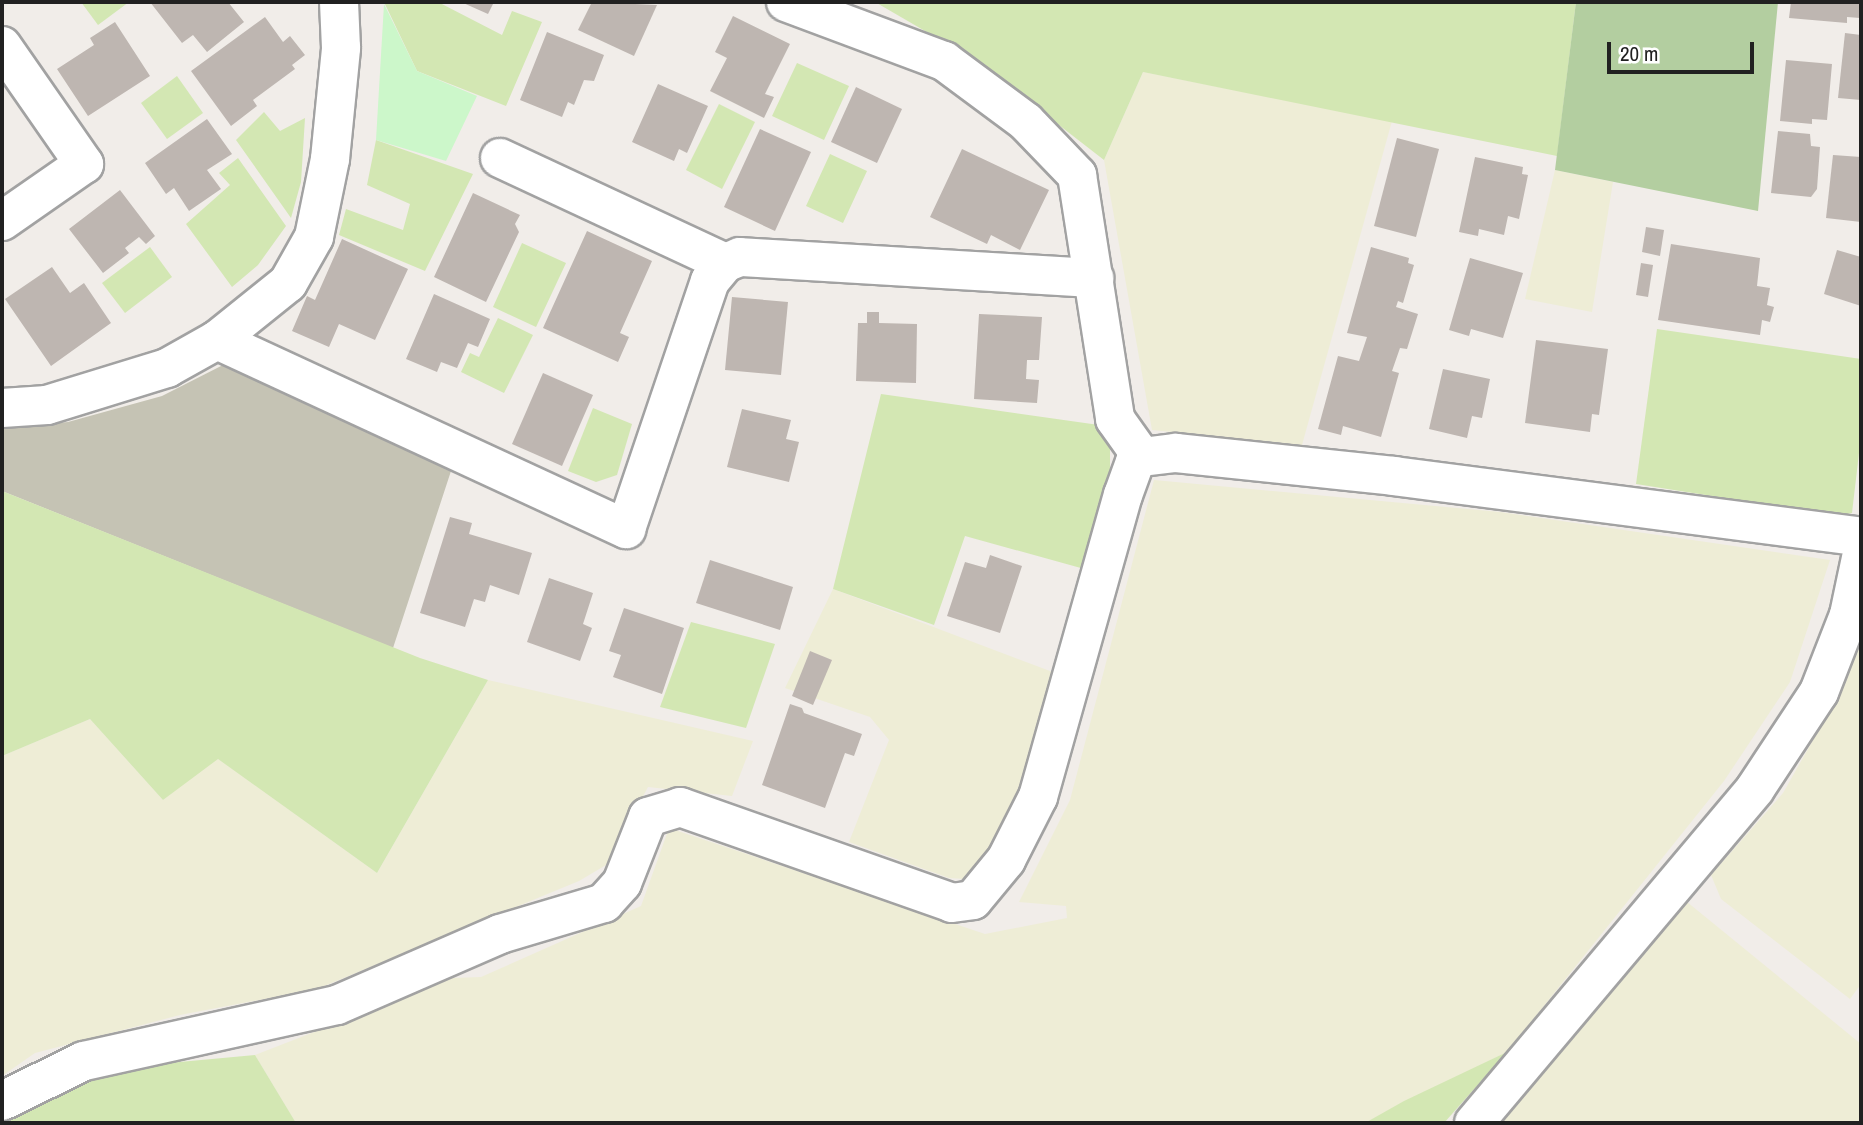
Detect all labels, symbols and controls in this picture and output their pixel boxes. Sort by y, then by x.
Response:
scale bar [1611,28,1758,72]
text: 20 m [1620,39,1658,68]

